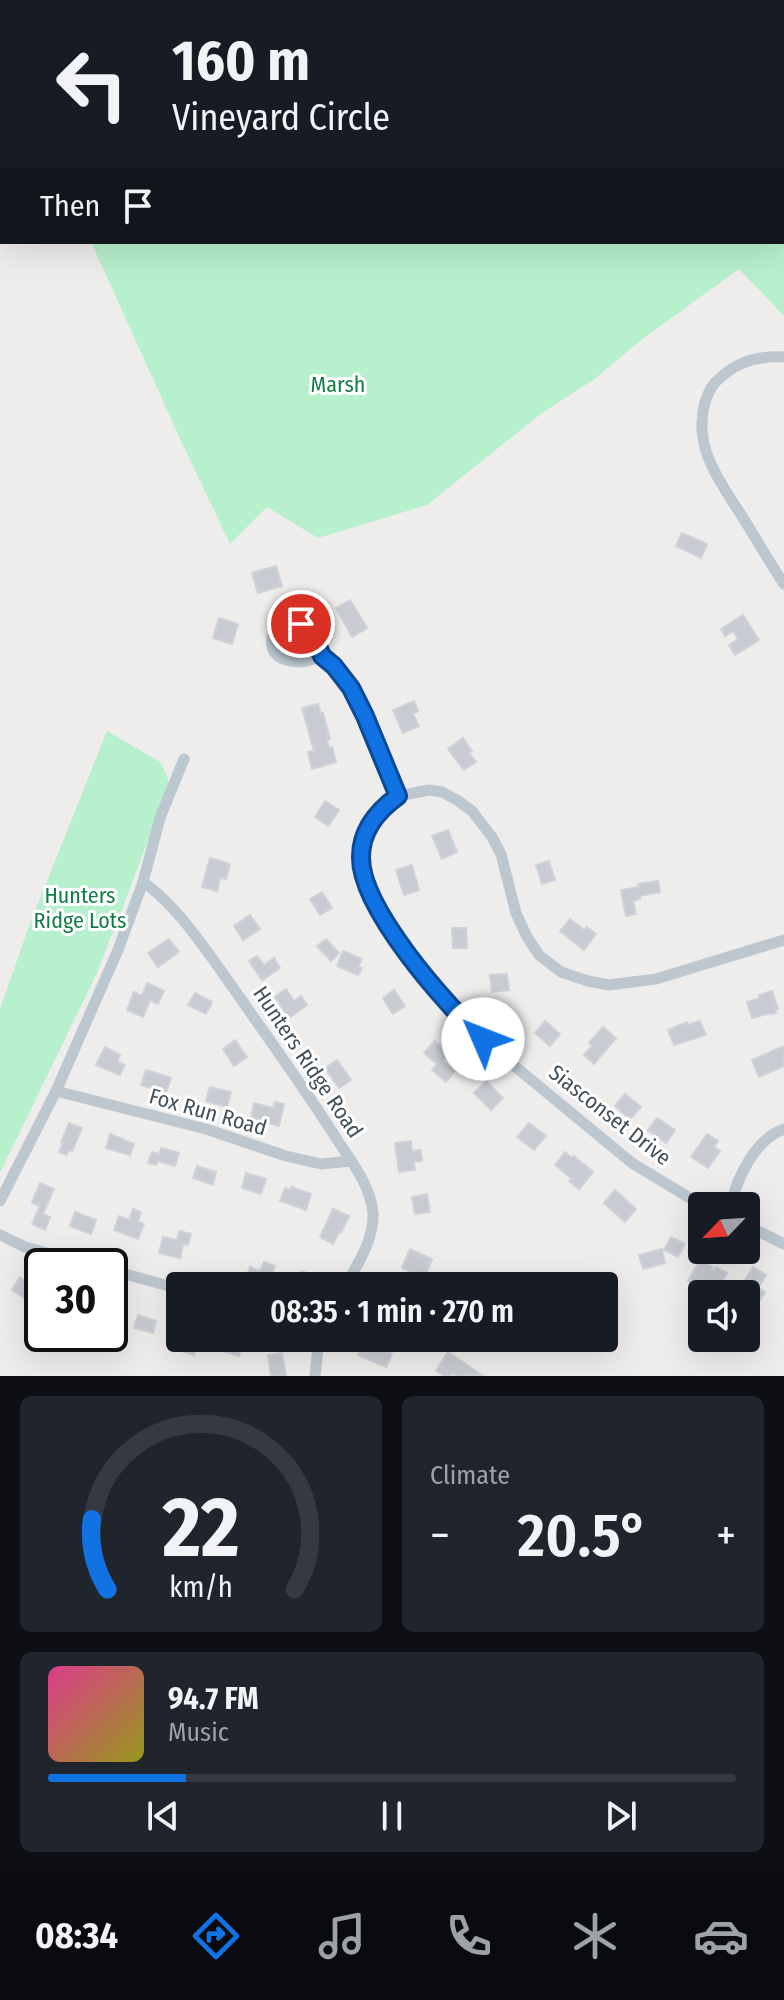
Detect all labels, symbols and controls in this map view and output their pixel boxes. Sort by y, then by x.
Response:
text: 160 m [172,28,310,95]
icon: left [40,32,144,136]
text: Vineyard Circle [172,96,390,140]
icon: arrive [116,184,160,228]
text: Then [40,188,100,224]
park label: Marsh [311,371,365,398]
pin [267,590,335,658]
icon: arrive [279,602,323,646]
park label: Hunters Ridge Lots [34,882,126,934]
street label: Hunters Ridge Road [247,981,369,1143]
position arrow [441,997,525,1081]
street label: Siasconset Drive [543,1059,677,1171]
street label: Fox Run Road [146,1082,270,1142]
north arrow [688,1192,760,1264]
map controls [688,1192,760,1352]
speed limit sign: 30 [24,1248,128,1352]
button: sound [688,1280,760,1352]
text: 08:35 · 1 min · 270 m [270,1294,514,1330]
text: Climate [430,1460,510,1491]
text: 22 [161,1478,240,1578]
text: 20.5° [518,1500,648,1572]
text: − [430,1509,450,1562]
text: + [716,1509,736,1562]
text: km/h [169,1570,233,1605]
text: 94.7 FM [168,1681,259,1717]
text: Music [168,1717,229,1748]
icon: previous [141,1794,185,1838]
icon: pause [370,1794,414,1838]
icon: next [599,1794,643,1838]
icon: directions [188,1908,244,1964]
icon: music [314,1908,370,1964]
icon: phone [441,1908,497,1964]
icon: climate [567,1908,623,1964]
icon: car [693,1908,749,1964]
text: 08:34 [35,1914,118,1958]

